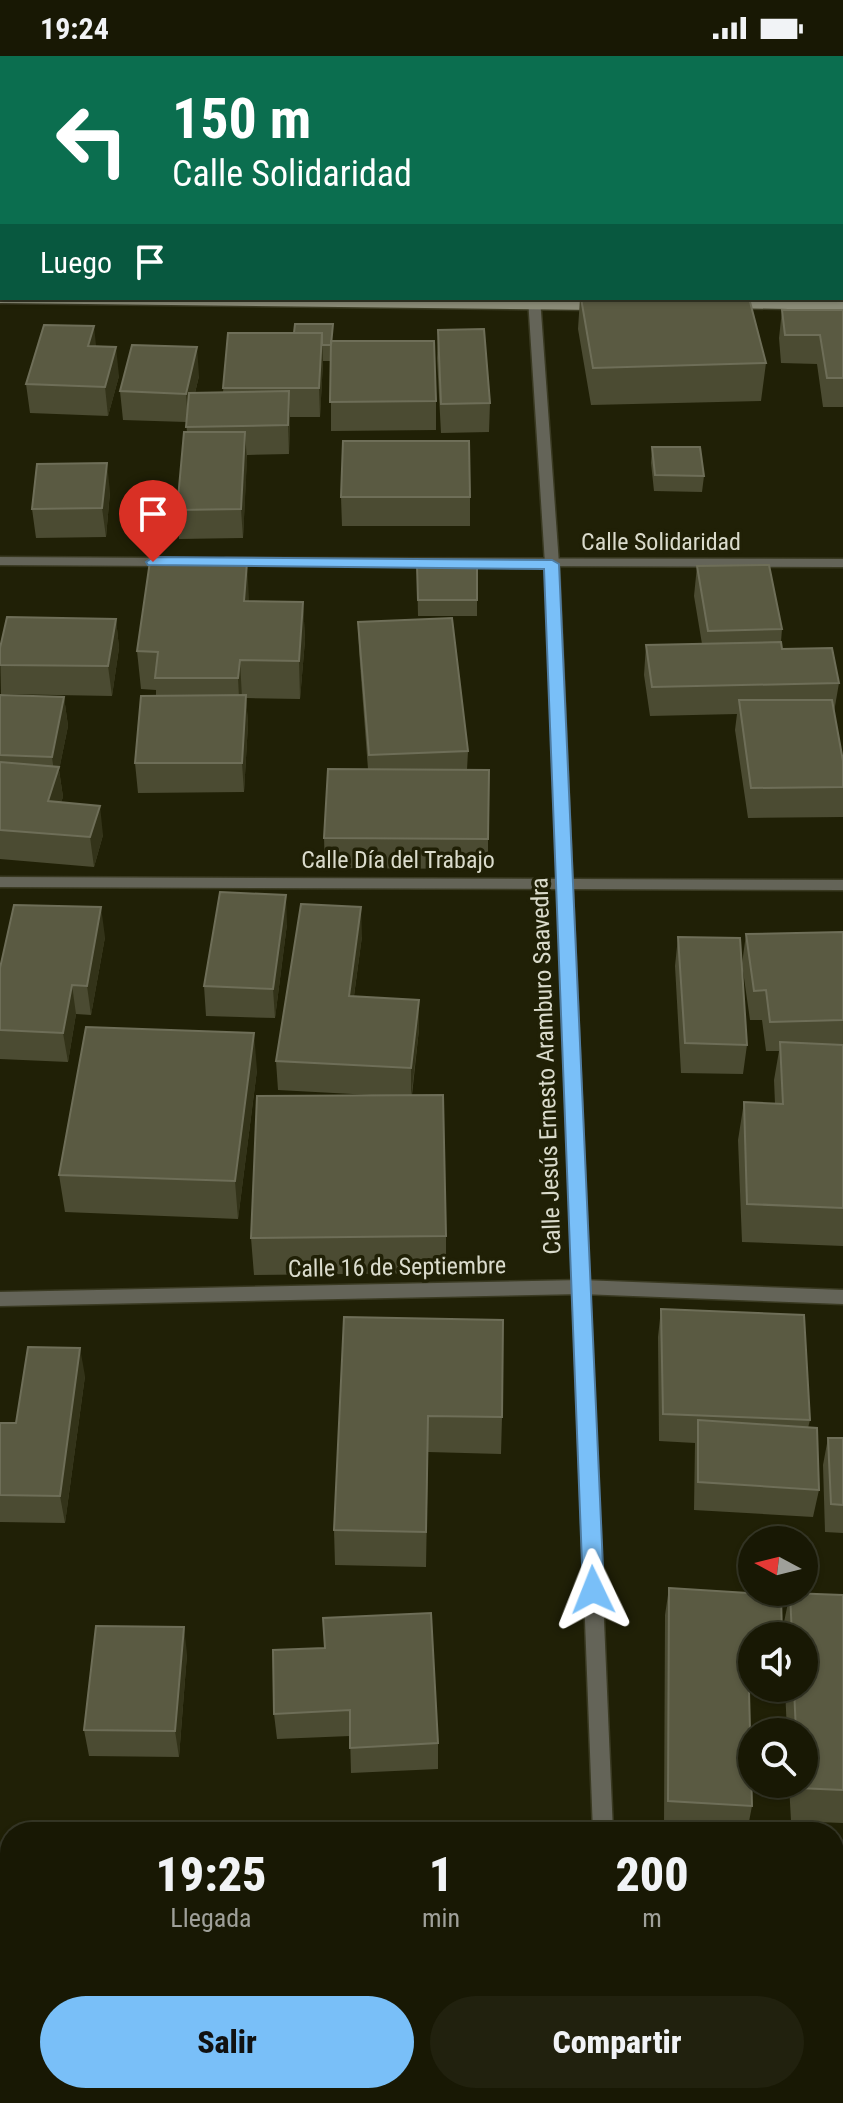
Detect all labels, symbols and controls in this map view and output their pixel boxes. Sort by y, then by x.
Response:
text: 19:24 [40,11,109,46]
text: 150 m [172,86,311,152]
icon: left [40,88,144,192]
text: Calle Solidaridad [172,153,412,195]
icon: arrive [128,240,172,284]
text: Luego [40,245,112,280]
pin [119,480,187,562]
icon: arrive [131,492,175,536]
street label: Calle Solidaridad [581,528,741,556]
street label: Calle Día del Trabajo [301,846,495,874]
street label: Calle Jesús Ernesto Aramburo Saavedra [525,877,567,1255]
street label: Calle 16 de Septiembre [288,1251,506,1283]
north arrow [738,1526,818,1606]
map controls [738,1526,818,1798]
position arrow [551,1548,635,1632]
button: sound [738,1622,818,1702]
button: search [738,1718,818,1798]
text: 19:25 [155,1846,267,1903]
text: 1 [429,1846,453,1903]
text: 200 [615,1846,689,1903]
text: Llegada [170,1903,252,1933]
text: min [422,1903,460,1933]
text: m [642,1903,662,1933]
button: Salir [40,1996,414,2088]
button: Compartir [430,1996,804,2088]

